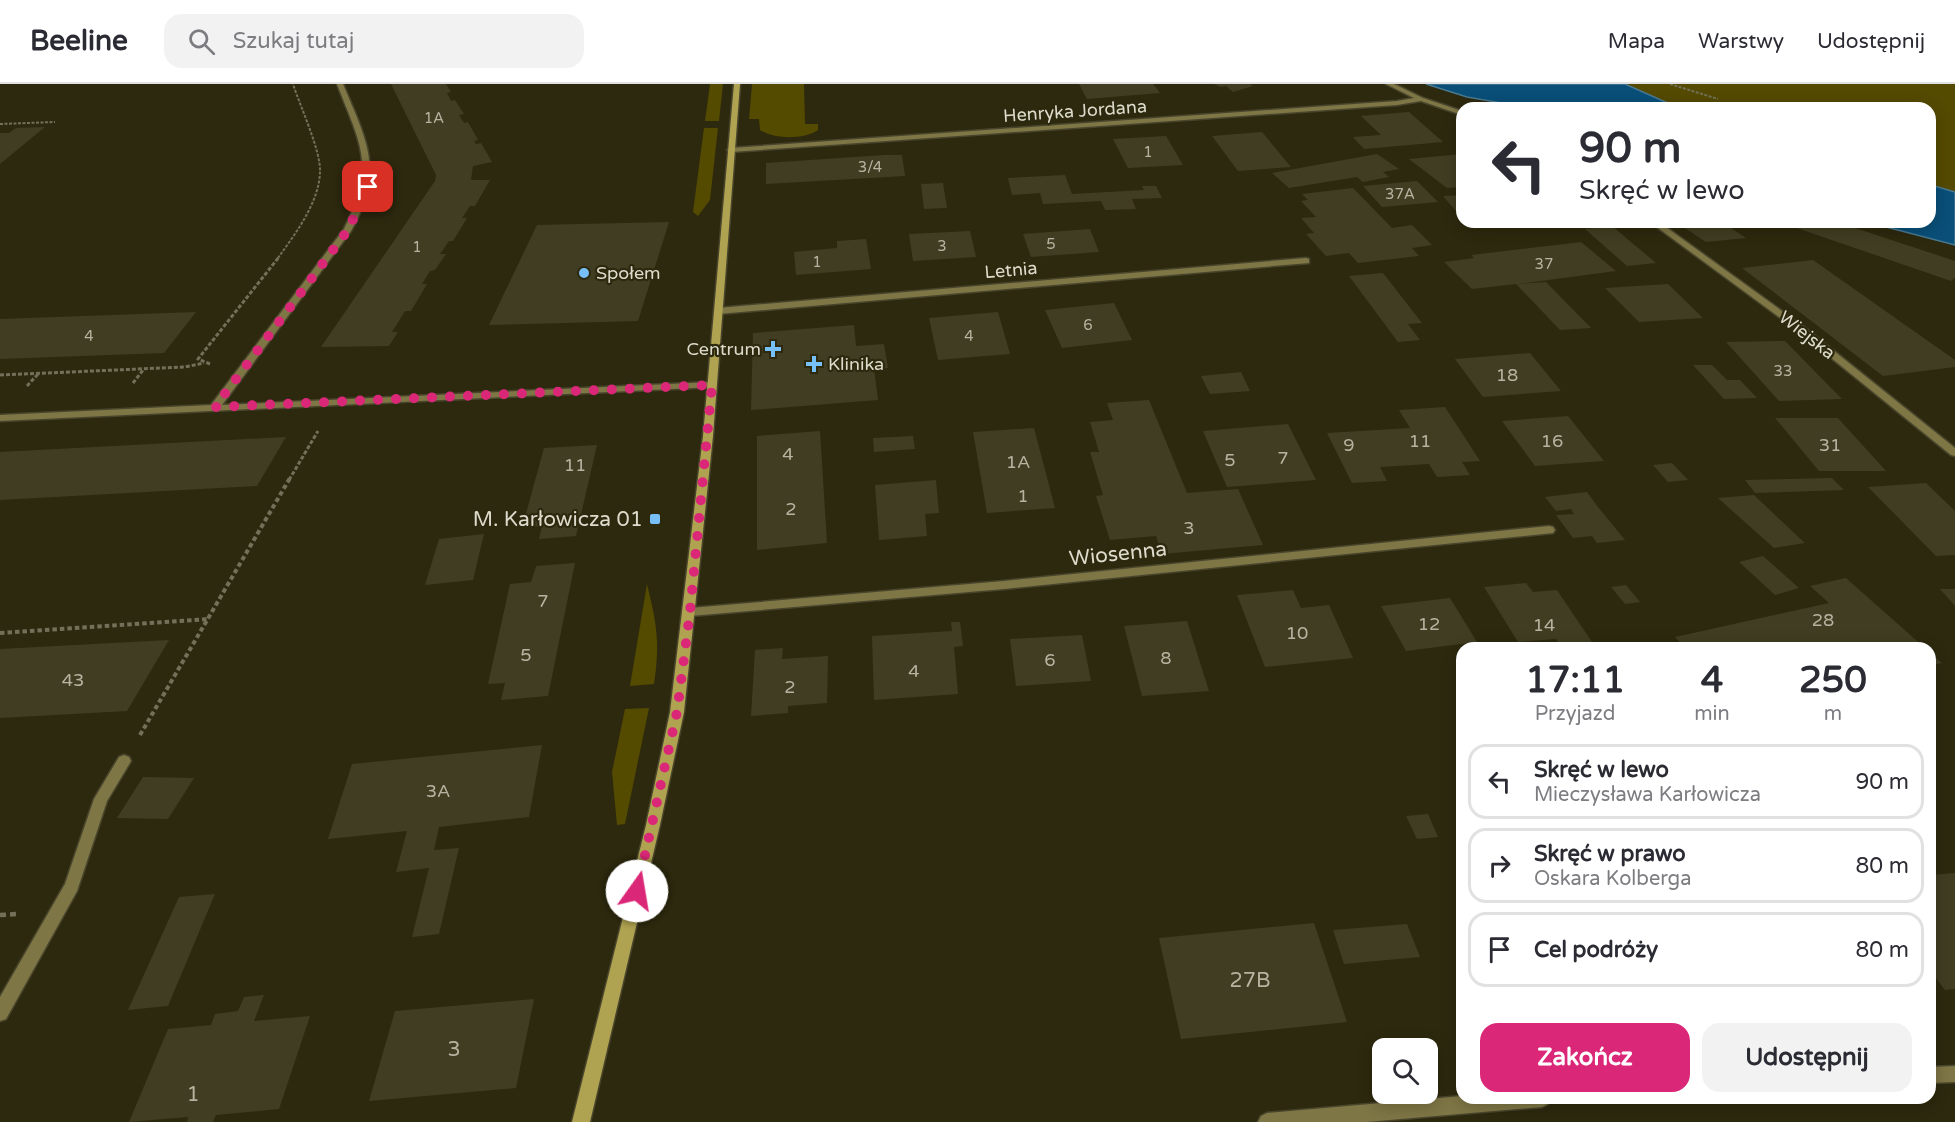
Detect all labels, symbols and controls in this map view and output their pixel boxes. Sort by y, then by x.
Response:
search box [164,14,584,68]
text: Beeline [30,24,128,58]
icon: search [185,25,218,58]
text: Szukaj tutaj [233,28,354,54]
text: Mapa [1608,29,1665,54]
text: Warstwy [1698,29,1784,54]
text: Udostępnij [1817,29,1925,54]
street label: Henryka Jordana [1002,95,1148,127]
house number: 1A [424,109,444,127]
text: 90 m [1579,123,1681,174]
icon: left [1480,126,1558,204]
house number: 1 [1143,143,1153,161]
house number: 3/4 [858,158,882,176]
pin [342,161,393,212]
icon: arrive [351,170,384,203]
text: Skręć w lewo [1579,174,1745,207]
house number: 37A [1385,185,1415,203]
house number: 5 [1046,235,1056,253]
house number: 3 [937,237,947,255]
house number: 1 [412,238,422,256]
house number: 1 [812,253,822,271]
house number: 37 [1535,255,1553,273]
street label: Letnia [984,257,1038,283]
place label: Społem [596,262,661,284]
marker: Społem [577,266,591,280]
street label: Wiejska [1774,306,1840,364]
house number: 6 [1083,316,1093,334]
house number: 4 [84,327,94,345]
house number: 4 [964,327,974,345]
place label: Centrum [687,338,761,360]
marker: Centrum [766,342,780,356]
place label: Klinika [828,353,884,375]
marker: Klinika [805,355,823,373]
house number: 33 [1774,362,1792,380]
house number: 18 [1496,364,1518,386]
house number: 11 [1409,430,1431,452]
house number: 16 [1541,430,1563,452]
house number: 9 [1343,434,1355,456]
house number: 31 [1819,434,1841,456]
house number: 4 [782,443,794,465]
house number: 7 [1277,447,1289,469]
house number: 5 [1224,449,1236,471]
house number: 1A [1006,451,1030,473]
house number: 11 [564,454,586,476]
house number: 1 [1017,485,1029,507]
house number: 2 [785,498,797,520]
place label: M. Karłowicza 01 [473,507,643,532]
marker: M. Karłowicza 01 [648,512,662,526]
house number: 3 [1183,517,1195,539]
street label: Wiosenna [1068,536,1168,572]
house number: 7 [537,590,549,612]
house number: 28 [1812,609,1834,631]
house number: 12 [1418,613,1440,635]
house number: 14 [1533,614,1555,636]
house number: 10 [1286,622,1308,644]
house number: 5 [520,644,532,666]
house number: 8 [1160,647,1172,669]
house number: 6 [1044,649,1056,671]
text: 17:11 [1525,659,1625,702]
text: 4 [1701,659,1723,702]
text: 250 [1799,659,1867,702]
house number: 4 [908,660,920,682]
house number: 43 [62,669,84,691]
house number: 2 [784,676,796,698]
text: Przyjazd [1535,702,1615,726]
text: min [1694,702,1730,726]
text: m [1824,702,1842,726]
text: Skręć w lewo [1534,757,1669,783]
icon: left [1483,765,1516,798]
text: 90 m [1855,769,1909,795]
house number: 3A [426,780,450,802]
text: Mieczysława Karłowicza [1534,783,1761,807]
text: Skręć w prawo [1534,841,1686,867]
icon: right [1483,849,1516,882]
text: 80 m [1855,853,1909,879]
position arrow [605,859,669,923]
text: Oskara Kolberga [1534,867,1691,891]
icon: arrive [1483,933,1516,966]
text: Cel podróży [1534,937,1658,963]
text: 80 m [1855,937,1909,963]
house number: 27B [1230,968,1270,993]
button: Zakończ [1480,1023,1690,1092]
button: Udostępnij [1702,1023,1912,1092]
house number: 3 [447,1037,461,1062]
map controls [1372,1038,1438,1104]
button: search [1372,1038,1438,1104]
house number: 1 [186,1082,200,1107]

